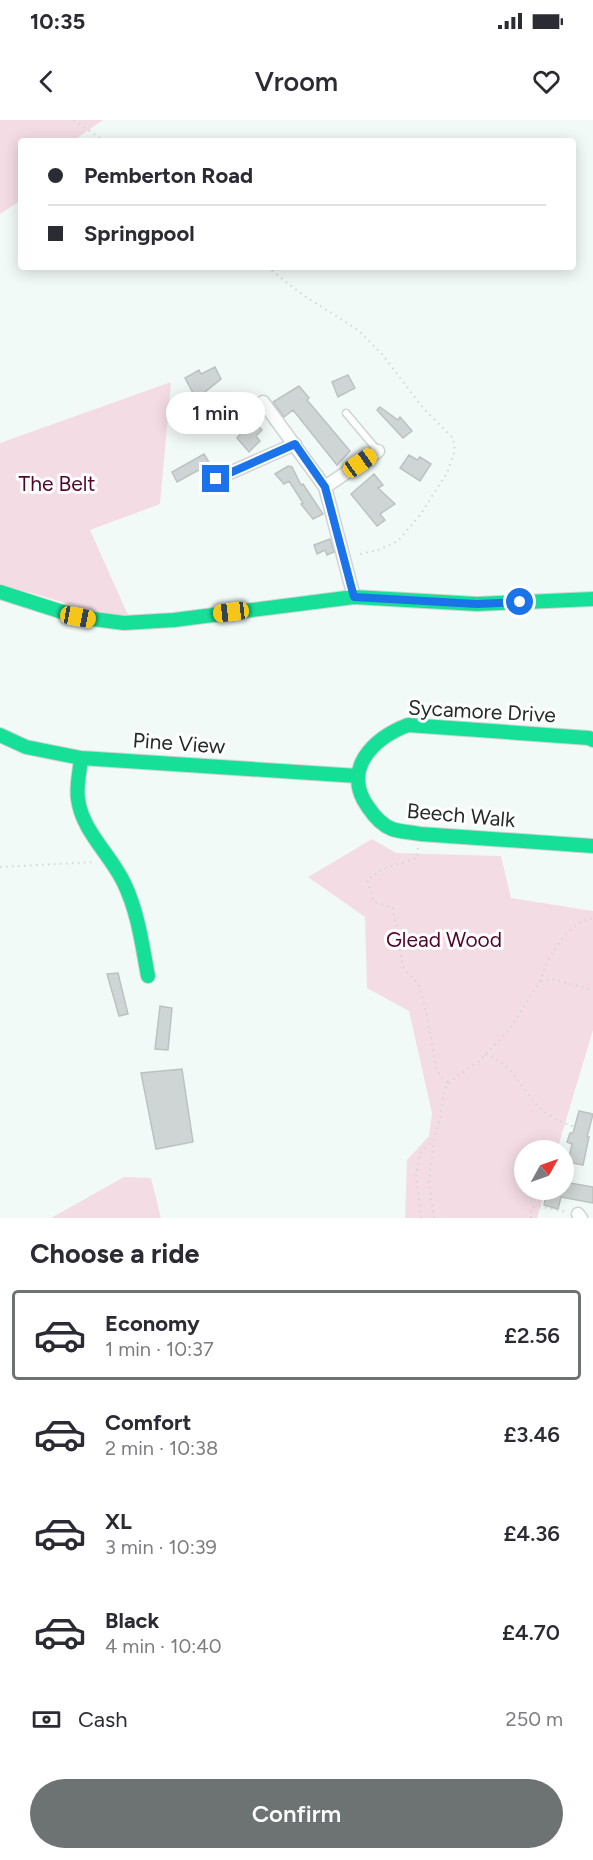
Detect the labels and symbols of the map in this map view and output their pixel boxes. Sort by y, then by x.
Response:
callout: 1 min [166,392,266,434]
car [340,445,380,481]
route end [202,465,229,492]
park label: The Belt [19,471,95,496]
route start [506,588,533,615]
car [212,601,250,623]
car [59,605,97,629]
street label: Sycamore Drive [407,695,557,727]
street label: Pine View [132,727,227,759]
street label: Beech Walk [406,798,517,832]
park label: Glead Wood [386,927,502,952]
north arrow [514,1140,574,1200]

